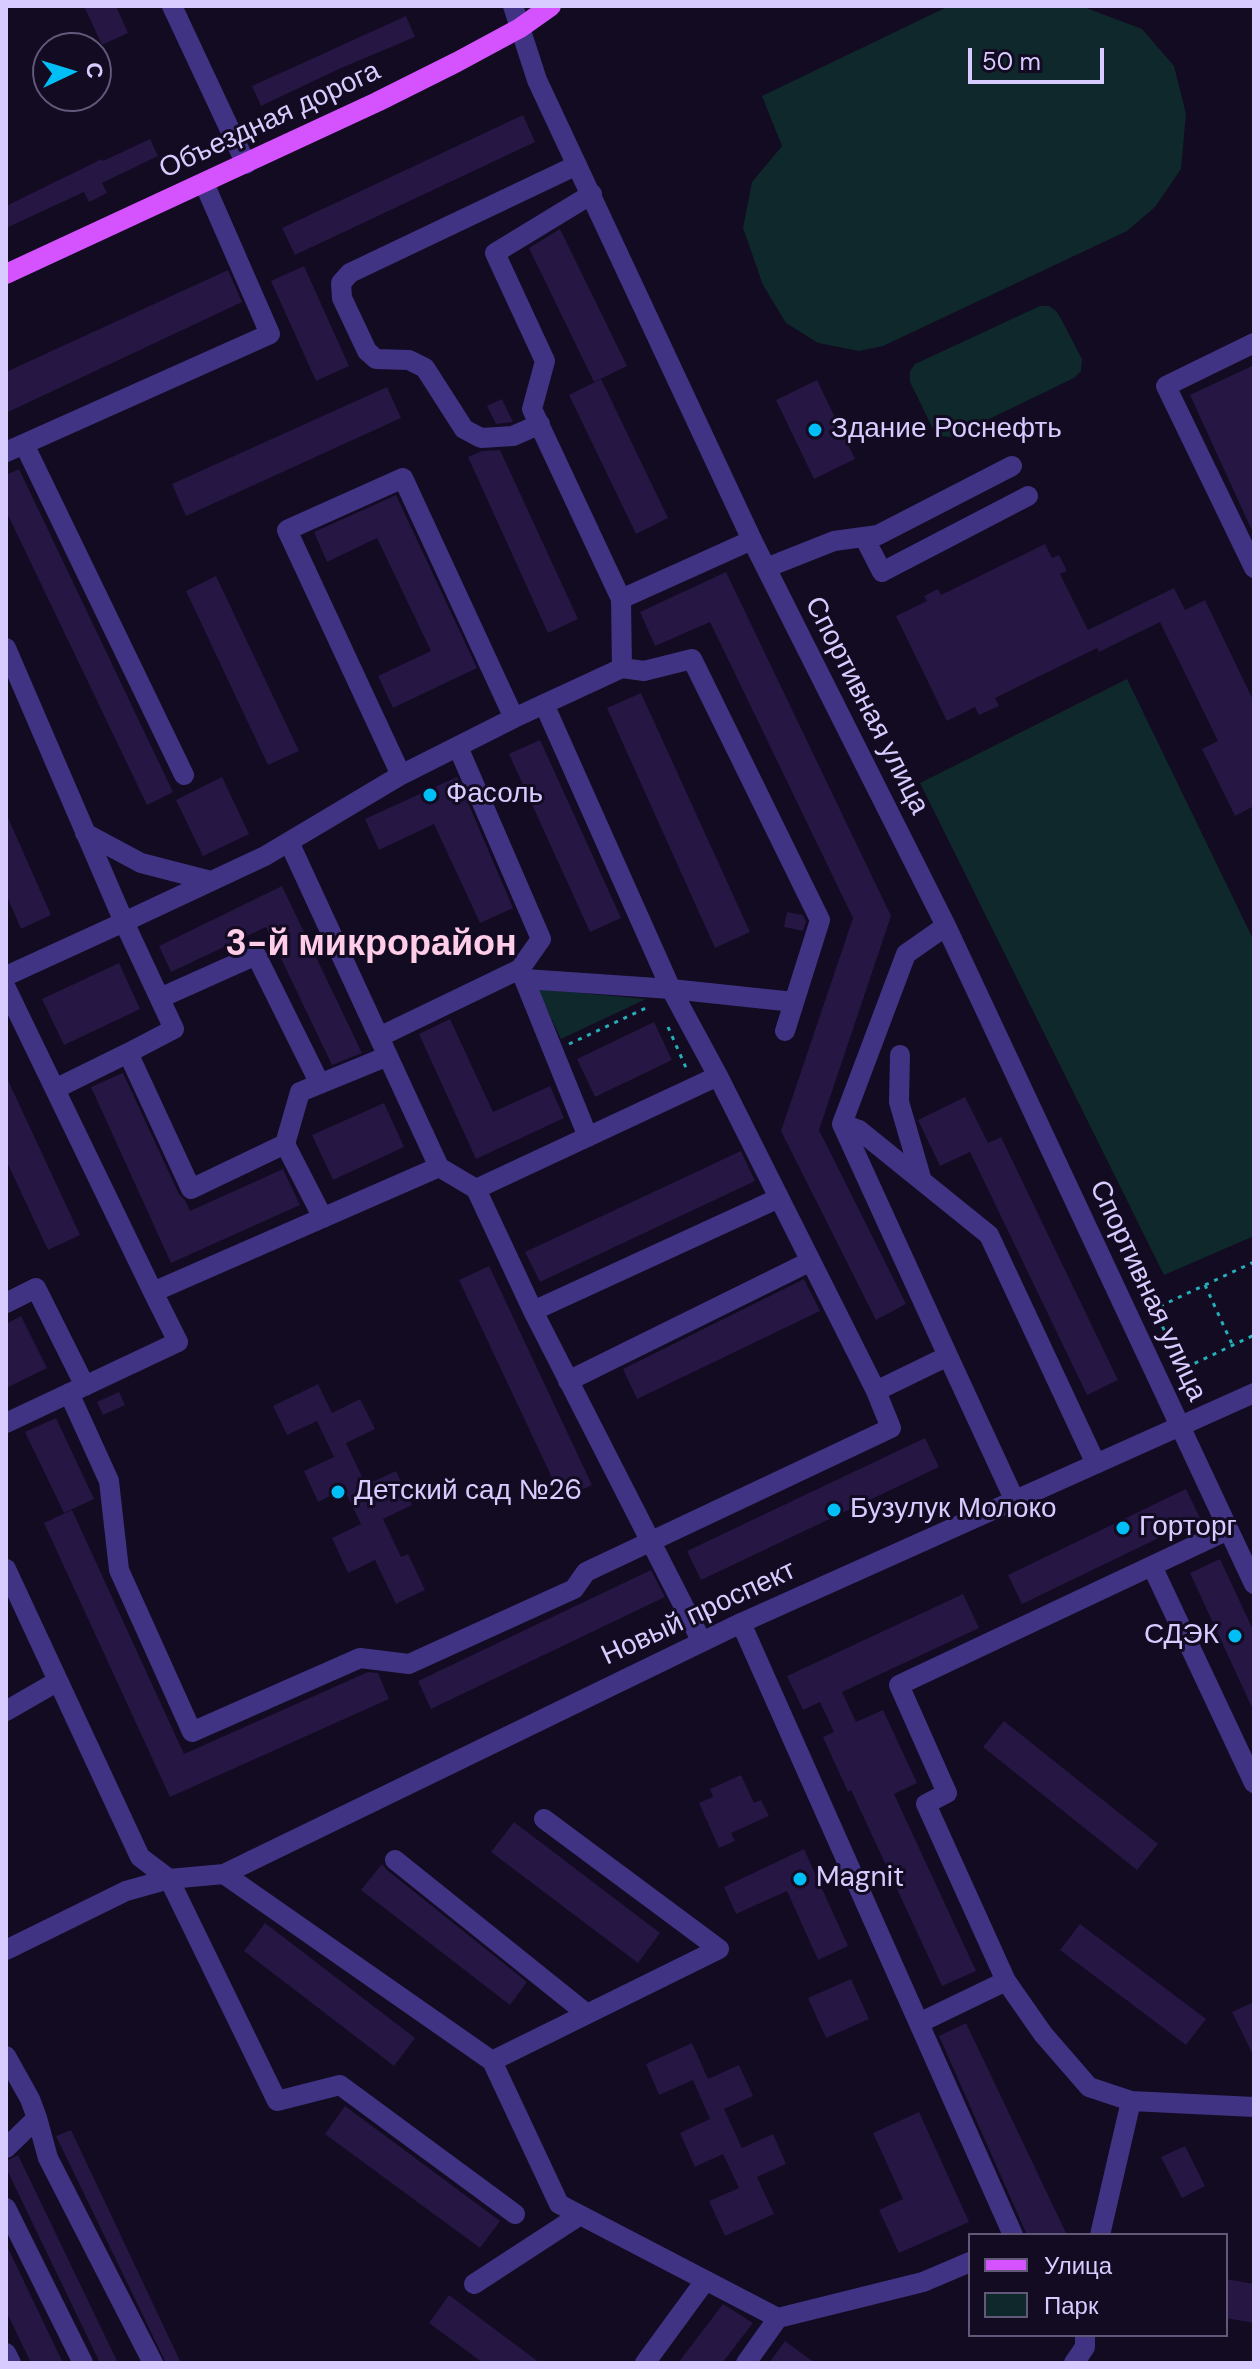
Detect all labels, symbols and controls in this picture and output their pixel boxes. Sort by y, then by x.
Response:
north arrow [32,32,112,112]
scale bar [972,32,1108,82]
text: 50 m [982,46,1041,77]
street label: Объездная дорога [154,55,386,187]
text: С [79,61,109,79]
place label: Здание Роснефть [831,413,1062,447]
marker: Здание Роснефть [806,421,824,439]
street label: Спортивная улица [797,592,935,820]
place label: Фасоль [446,778,543,812]
marker: Фасоль [421,786,439,804]
district label: 3-й микрорайон [225,924,517,968]
street label: Спортивная улица [1081,1175,1213,1407]
place label: Детский сад №26 [354,1475,582,1509]
marker: Детский сад №26 [329,1483,347,1501]
place label: Бузулук Молоко [850,1493,1057,1527]
marker: Бузулук Молоко [825,1501,843,1519]
place label: Горторг [1139,1511,1237,1545]
marker: Горторг [1114,1519,1132,1537]
street label: Новый проспект [597,1554,801,1674]
place label: СДЭК [1144,1619,1219,1653]
marker: СДЭК [1226,1627,1244,1645]
place label: Magnit [816,1862,904,1896]
marker: Magnit [791,1870,809,1888]
legend [968,2233,1228,2337]
text: Улица [1044,2250,1112,2281]
text: Парк [1044,2290,1098,2321]

